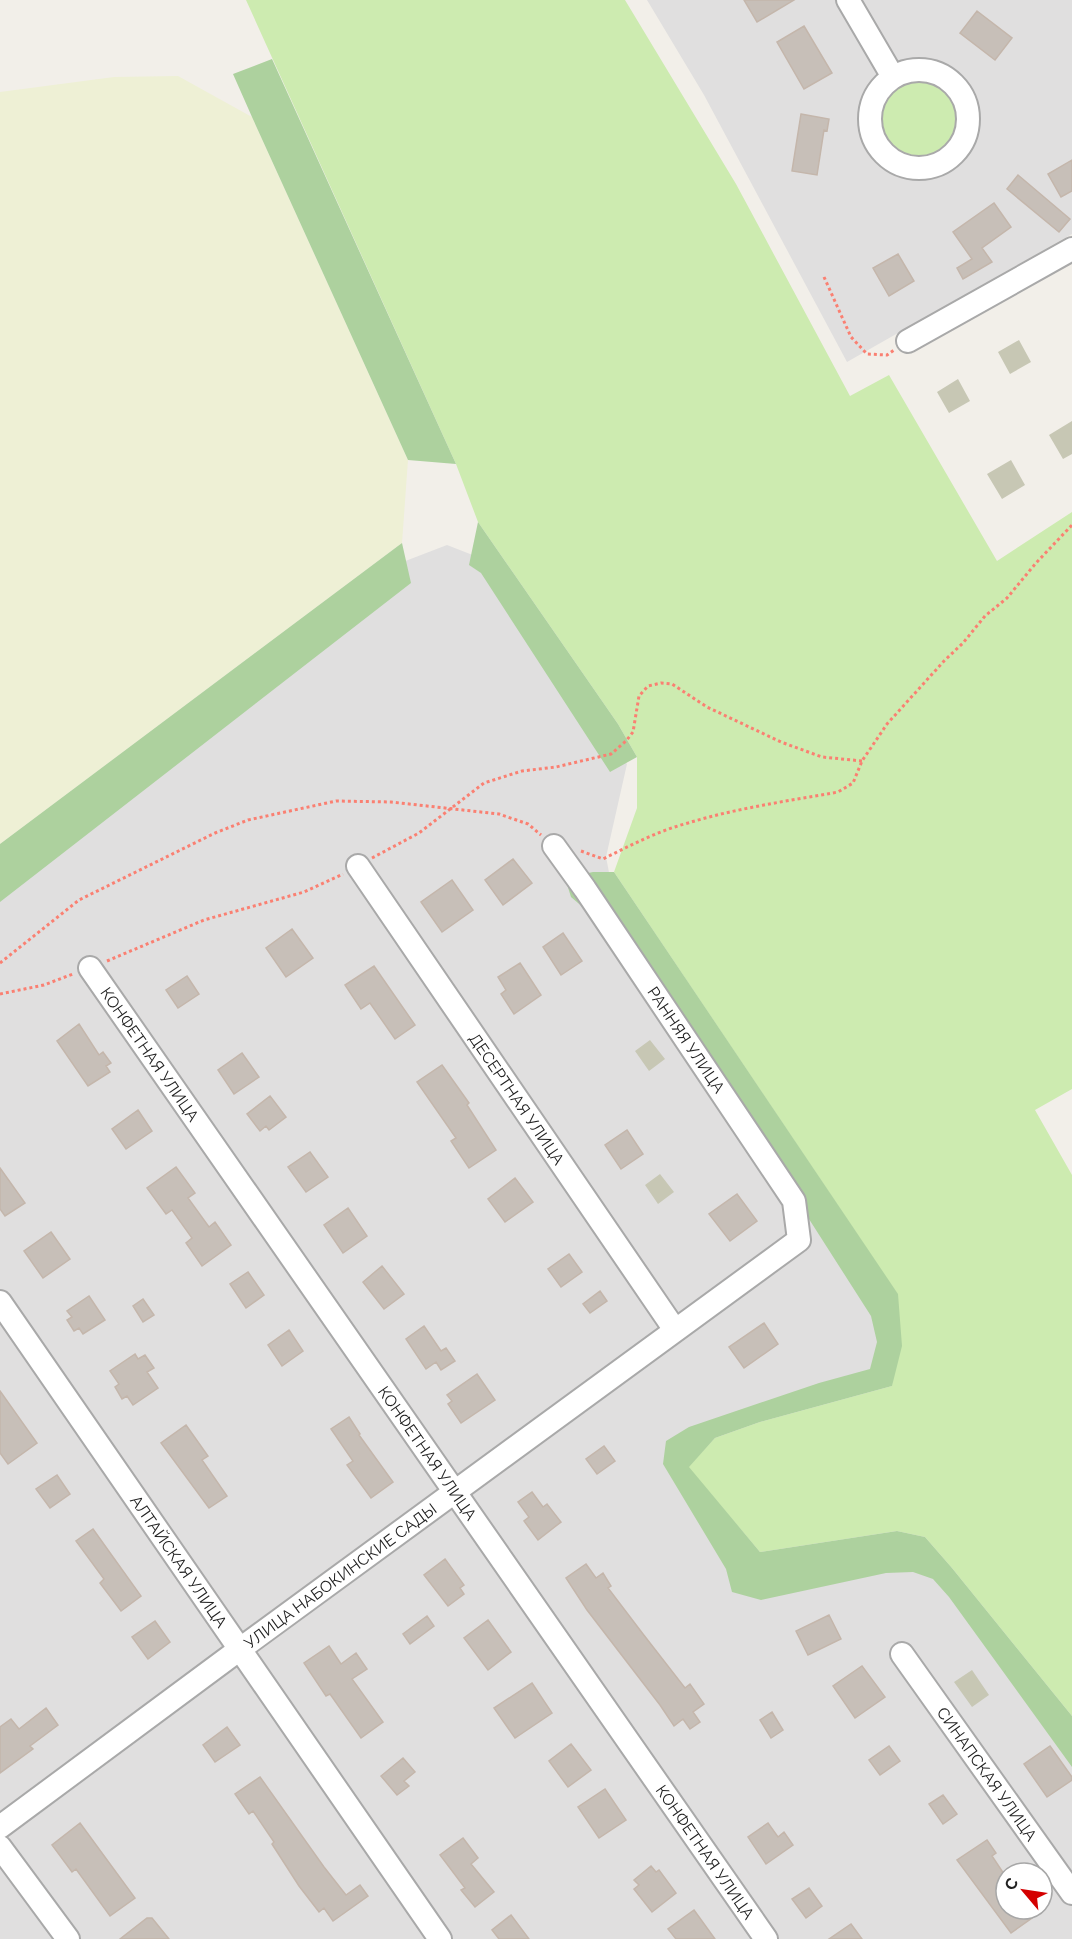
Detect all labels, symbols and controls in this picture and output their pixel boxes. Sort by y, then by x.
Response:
street label: КОНФЕТНАЯ УЛИЦА [97,983,203,1125]
street label: РАННЯЯ УЛИЦА [643,983,729,1097]
street label: ДЕСЕРТНАЯ УЛИЦА [465,1029,569,1168]
street label: КОНФЕТНАЯ УЛИЦА [374,1382,481,1524]
street label: АЛТАЙСКАЯ УЛИЦА [127,1491,231,1631]
street label: УЛИЦА НАБОКИНСКИЕ САДЫ [240,1499,440,1652]
street label: СИНАПСКАЯ УЛИЦА [933,1703,1041,1845]
street label: КОНФЕТНАЯ УЛИЦА [652,1781,759,1923]
north arrow [994,1861,1054,1921]
text: С [1000,1875,1022,1893]

